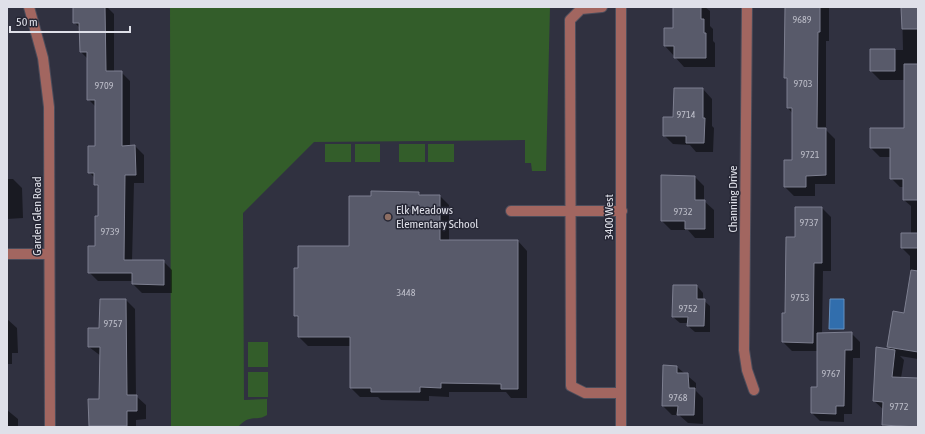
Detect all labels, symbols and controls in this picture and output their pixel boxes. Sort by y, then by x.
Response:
scale bar [10,8,130,34]
house number: 9689 [793,14,812,25]
text: 50 m [16,15,38,29]
house number: 9703 [794,78,813,89]
house number: 9709 [95,80,114,91]
house number: 9714 [677,109,696,120]
house number: 9721 [801,149,820,160]
street label: Channing Drive [726,165,740,233]
street label: Garden Glen Road [30,176,44,256]
street label: 3400 West [602,194,616,240]
place label: Elk Meadows Elementary School [396,203,479,231]
house number: 9732 [674,206,693,217]
marker: Elk Meadows Elementary School [383,212,393,222]
house number: 9737 [800,217,819,228]
house number: 9739 [101,226,120,237]
house number: 3448 [397,287,416,298]
house number: 9753 [791,292,810,303]
house number: 9752 [679,303,698,314]
house number: 9757 [104,318,123,329]
house number: 9767 [822,368,841,379]
house number: 9768 [669,392,688,403]
house number: 9772 [890,401,909,412]

